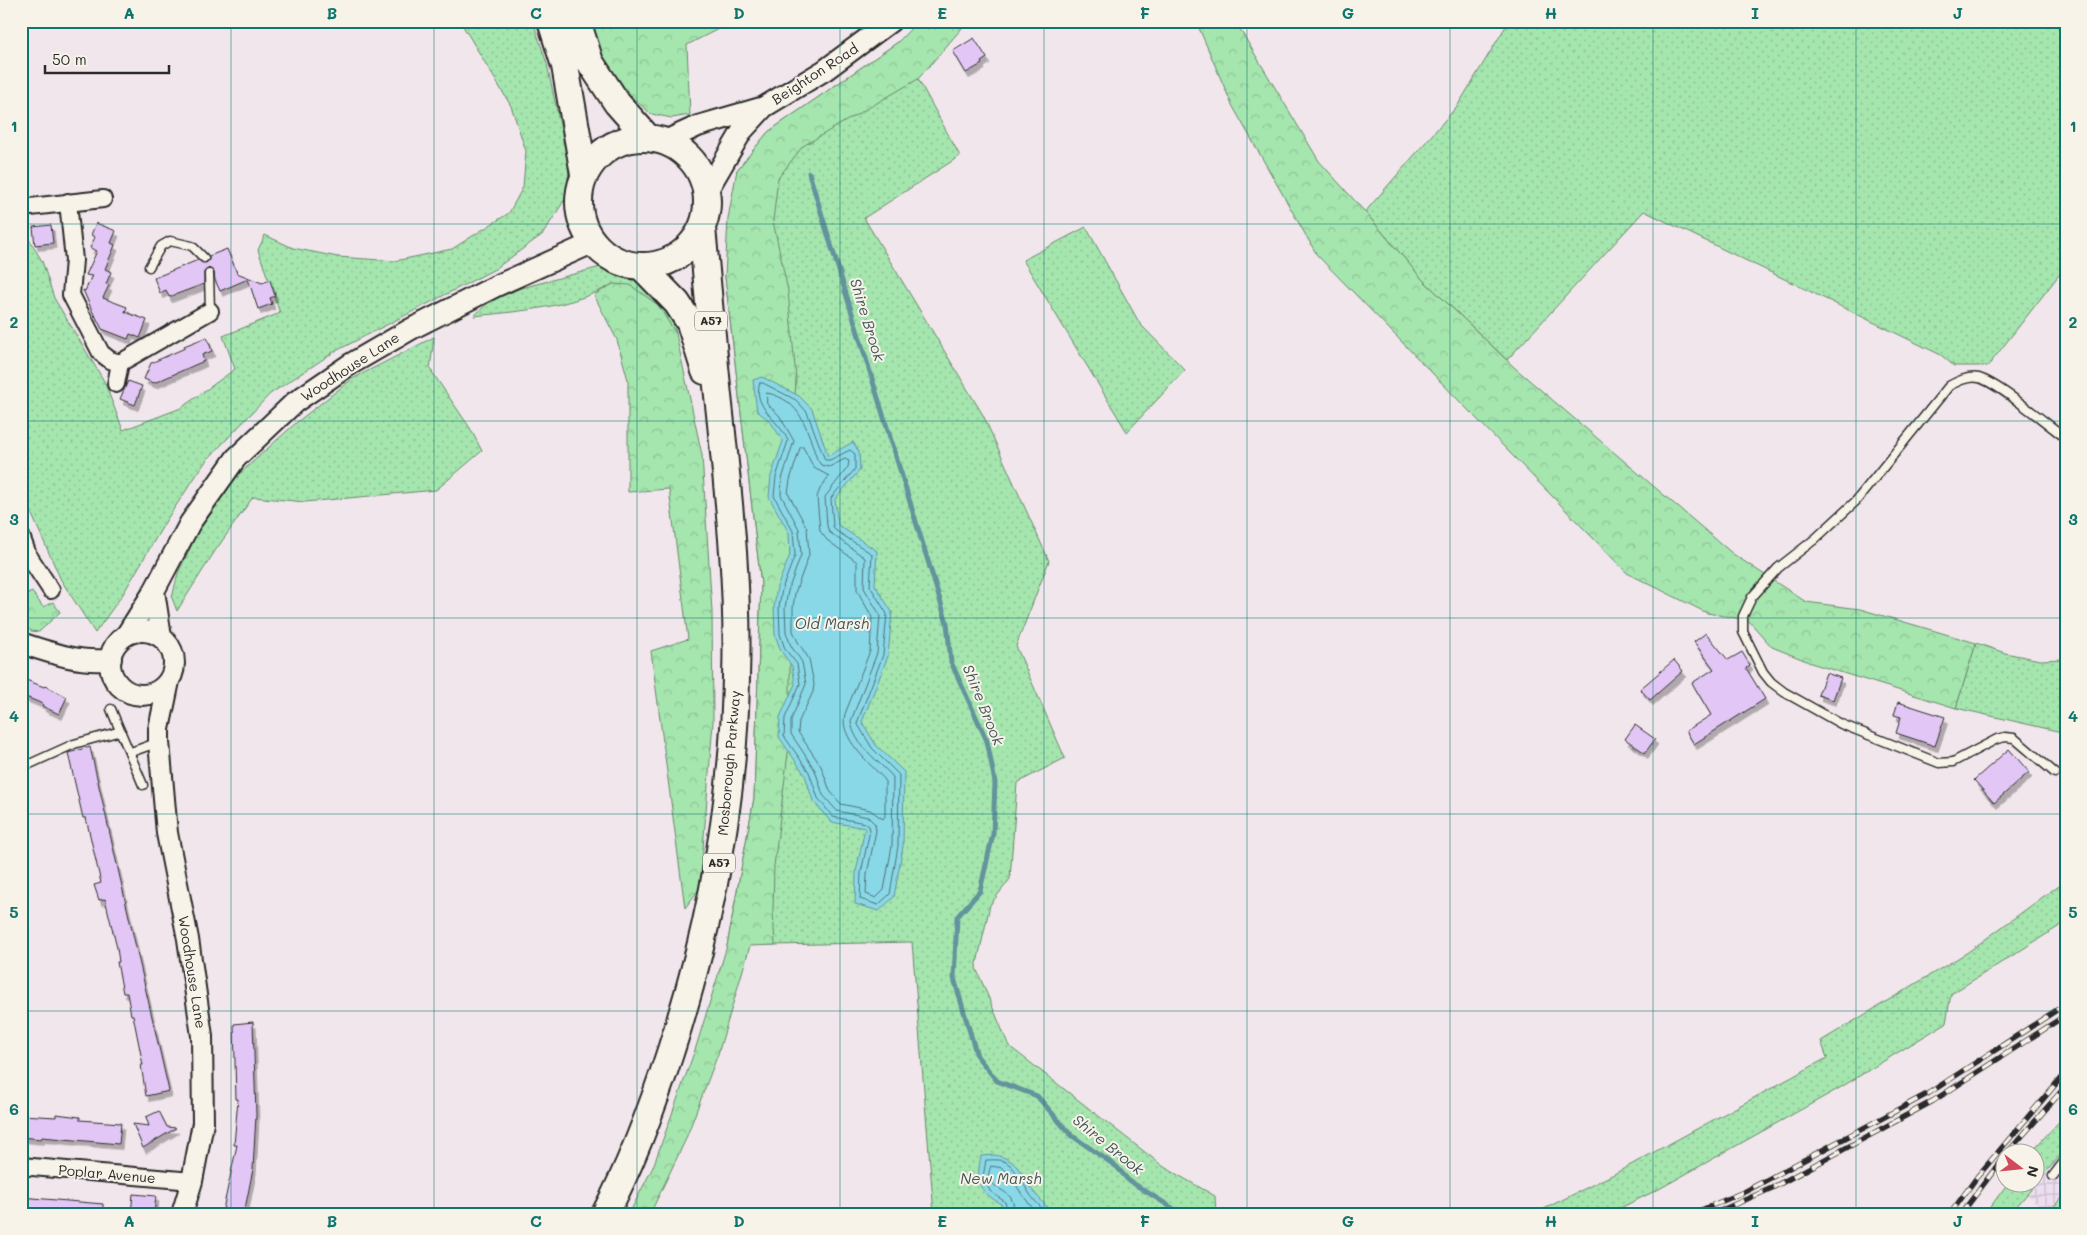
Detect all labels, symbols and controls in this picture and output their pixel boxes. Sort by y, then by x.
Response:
text: A [123,2,135,23]
text: B [327,2,337,23]
text: C [530,2,542,23]
text: D [733,2,745,23]
text: E [937,2,947,23]
text: F [1140,2,1150,23]
text: G [1342,2,1354,23]
text: H [1545,2,1557,23]
text: I [1751,2,1759,23]
text: J [1953,2,1963,23]
street label: Beighton Road [768,39,862,109]
scale bar [45,42,169,74]
text: 50 m [52,49,87,69]
text: 1 [10,115,18,136]
text: 1 [2069,115,2077,136]
water label: Shire Brook [846,276,890,365]
text: 2 [10,311,19,332]
text: 2 [2069,311,2078,332]
road number: A57 [695,312,727,331]
street label: Woodhouse Lane [297,328,403,406]
text: 3 [9,508,19,529]
text: 3 [2068,508,2078,529]
water label: Old Marsh [795,613,869,633]
water label: Shire Brook [959,661,1010,749]
street label: Mosborough Parkway [713,690,744,836]
text: 4 [9,705,19,726]
text: 4 [2068,705,2078,726]
road number: A57 [703,854,735,872]
text: 5 [9,901,19,922]
text: 5 [2068,901,2078,922]
street label: Woodhouse Lane [174,914,211,1030]
text: 6 [9,1098,19,1119]
text: 6 [2068,1098,2078,1119]
water label: Shire Brook [1069,1109,1149,1180]
north arrow [1994,1142,2044,1192]
street label: Poplar Avenue [58,1160,157,1187]
text: N [2022,1164,2044,1179]
water label: New Marsh [960,1168,1042,1188]
text: A [123,1210,135,1231]
text: B [327,1210,337,1231]
text: C [530,1210,542,1231]
text: D [733,1210,745,1231]
text: E [937,1210,947,1231]
text: F [1140,1210,1150,1231]
text: G [1342,1210,1354,1231]
text: H [1545,1210,1557,1231]
text: I [1751,1210,1759,1231]
text: J [1953,1210,1963,1231]

